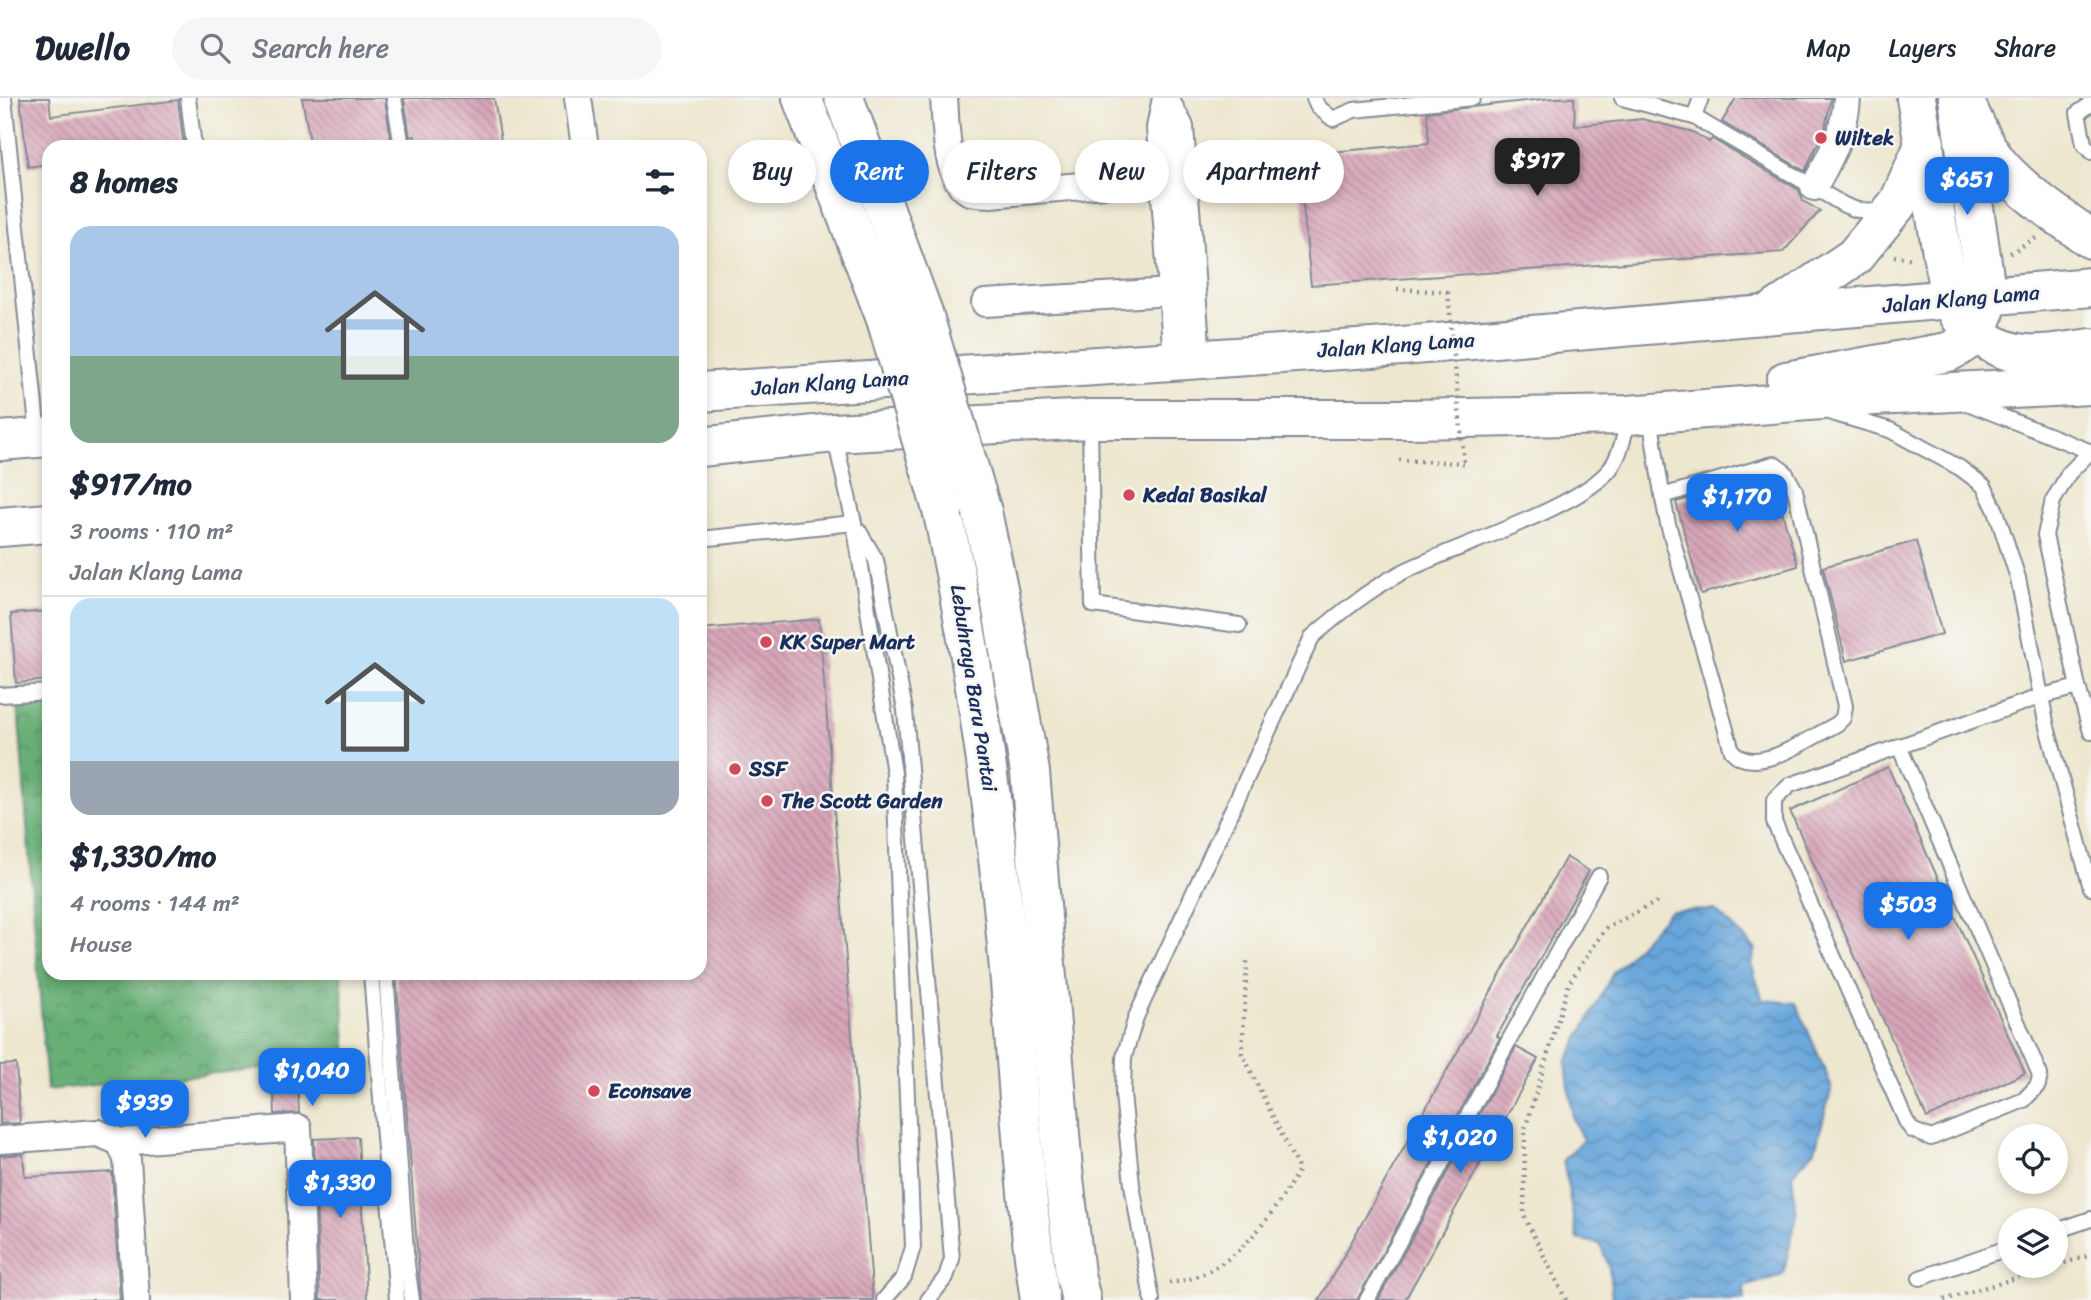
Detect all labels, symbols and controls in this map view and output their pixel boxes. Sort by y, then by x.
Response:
search box [172,17,662,80]
text: Dwello [35,19,130,77]
text: Search here [252,25,389,71]
text: Map [1806,27,1851,69]
text: Layers [1889,27,1956,69]
text: Share [1994,27,2056,69]
icon: search [196,29,234,67]
place label: Wiltek [1835,119,1894,157]
marker: Wiltek [1813,130,1829,146]
pin: $917 [1496,139,1578,198]
chip: Buy [728,140,816,203]
chip: Rent [830,140,929,203]
chip: Filters [943,140,1061,203]
chip: New [1075,140,1169,203]
chip: Apartment [1183,140,1344,203]
text: $917 [1511,140,1563,181]
text: 8 homes [70,155,178,209]
pin: $651 [1926,158,2008,217]
text: $651 [1941,159,1993,200]
icon: filters [641,163,679,201]
icon: home [312,272,438,398]
street label: Jalan Klang Lama [1880,273,2041,325]
street label: Jalan Klang Lama [1315,321,1476,370]
street label: Jalan Klang Lama [749,359,910,408]
text: $917/mo [70,457,192,511]
pin: $1,170 [1680,474,1794,534]
place label: Kedai Basikal [1142,476,1268,514]
text: $1,170 [1702,476,1772,517]
marker: Kedai Basikal [1121,487,1137,503]
text: 3 rooms · 110 m² [70,511,234,552]
text: Jalan Klang Lama [70,552,242,593]
street label: Lebuhraya Baru Pantai [939,582,1009,795]
place label: KK Super Mart [779,623,916,661]
marker: KK Super Mart [758,634,774,650]
icon: home [312,644,438,770]
place label: SSF [748,750,788,788]
marker: SSF [727,761,743,777]
place label: The Scott Garden [781,782,943,820]
marker: The Scott Garden [759,793,775,809]
text: $1,330/mo [70,829,216,883]
pin: $503 [1867,882,1949,942]
text: 4 rooms · 144 m² [70,883,240,924]
text: $503 [1880,884,1936,925]
text: House [70,924,132,965]
pin: $1,040 [255,1048,369,1108]
text: $1,040 [275,1050,349,1091]
place label: Econsave [608,1072,692,1110]
pin: $939 [104,1080,186,1140]
text: $939 [117,1082,173,1123]
marker: Econsave [586,1083,602,1099]
pin: $1,020 [1403,1116,1517,1175]
text: $1,020 [1423,1117,1497,1158]
map controls [1998,1124,2068,1278]
button: locate [1998,1124,2068,1194]
pin: $1,330 [283,1160,397,1220]
text: $1,330 [304,1162,376,1203]
button: layers [1998,1208,2068,1278]

